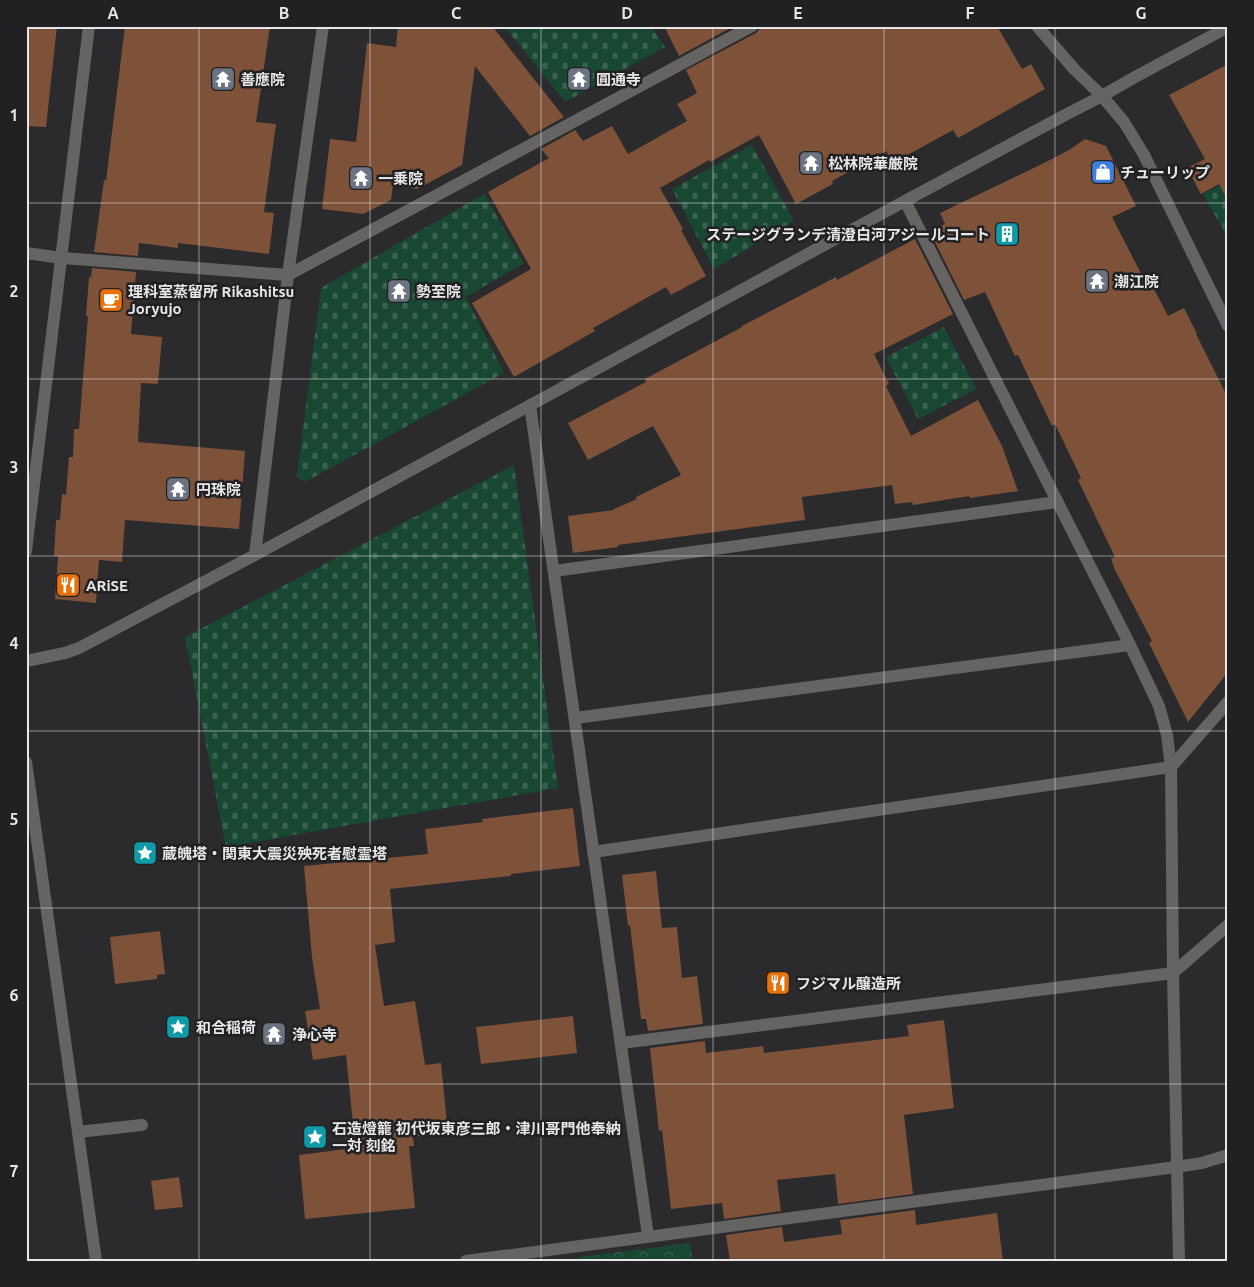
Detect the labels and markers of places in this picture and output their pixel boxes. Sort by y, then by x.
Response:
temple icon: 善應院 [210,66,236,92]
temple icon: 圓通寺 [566,66,592,92]
place label: 善應院 [240,71,285,88]
place label: 圓通寺 [596,71,641,88]
temple icon: 松林院華厳院 [798,150,824,176]
place label: 松林院華厳院 [828,155,918,172]
shop icon: チューリップ [1090,159,1116,185]
place label: チューリップ [1120,164,1210,181]
temple icon: 一乗院 [348,165,374,191]
place label: 一乗院 [378,170,423,187]
building icon: ステージグランデ清澄白河アジールコート [994,221,1020,247]
place label: ステージグランデ清澄白河アジールコート [706,226,990,243]
temple icon: 潮江院 [1084,268,1110,294]
place label: 潮江院 [1114,273,1159,290]
temple icon: 勢至院 [386,278,412,304]
place label: 理科室蒸留所 Rikashitsu Joryujo [128,283,294,317]
place label: 勢至院 [416,283,461,300]
cafe icon: 理科室蒸留所 Rikashitsu Joryujo [98,287,124,313]
temple icon: 円珠院 [165,476,191,502]
place label: 円珠院 [196,481,241,498]
restaurant icon: ARiSE [55,572,81,598]
place label: ARiSE [86,577,128,594]
place icon: 蔵魄塔・関東大震災殃死者慰霊塔 [132,840,158,866]
place label: 蔵魄塔・関東大震災殃死者慰霊塔 [162,845,387,862]
restaurant icon: フジマル醸造所 [765,970,791,996]
place label: フジマル醸造所 [796,975,901,992]
place icon: 和合稲荷 [165,1014,191,1040]
place label: 和合稲荷 [196,1019,256,1036]
temple icon: 浄心寺 [261,1021,287,1047]
place label: 浄心寺 [292,1026,337,1043]
place label: 石造燈籠 初代坂東彦三郎・津川哥門他奉納 一対 刻銘 [332,1120,621,1154]
place icon: 石造燈籠 初代坂東彦三郎・津川哥門他奉納 一対 刻銘 [302,1124,328,1150]

